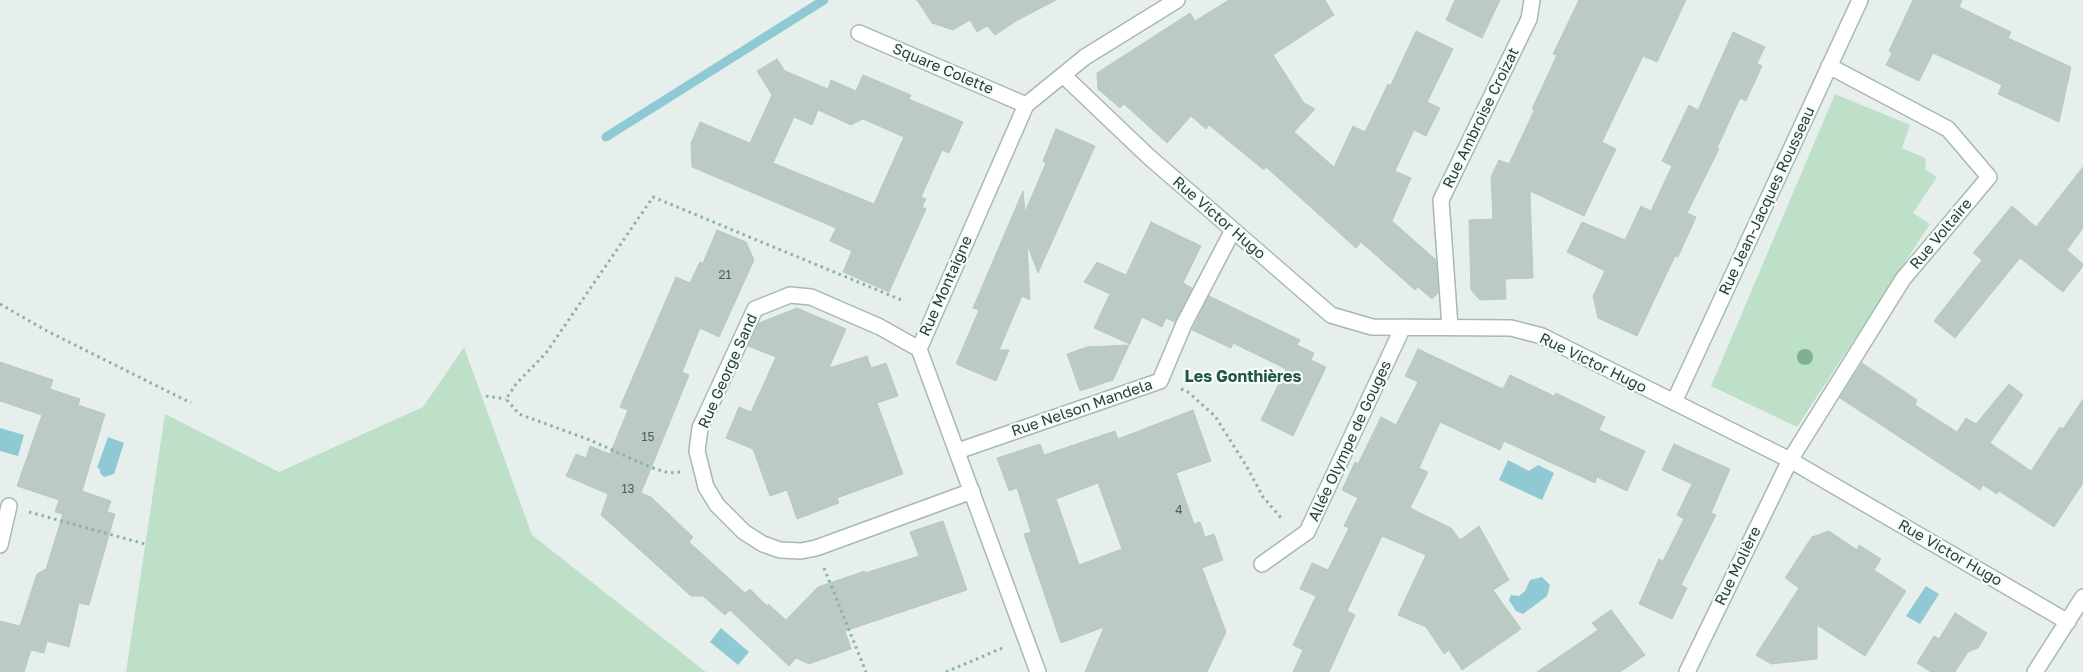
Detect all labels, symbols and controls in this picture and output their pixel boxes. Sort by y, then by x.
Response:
street label: Square Colette [890,40,996,98]
street label: Rue Ambroise Croizat [1439,45,1523,191]
street label: Rue Jean-Jacques Rousseau [1715,104,1819,298]
street label: Rue Victor Hugo [1169,173,1269,263]
street label: Rue Voltaire [1906,195,1976,273]
street label: Rue Montaigne [916,233,976,339]
house number: 21 [719,268,731,282]
street label: Rue George Sand [695,311,761,431]
street label: Rue Victor Hugo [1536,329,1650,397]
street label: Allée Olympe de Gouges [1305,358,1395,524]
district label: Les Gonthières [1185,367,1301,387]
street label: Rue Nelson Mandela [1009,375,1155,441]
house number: 15 [642,430,654,444]
house number: 13 [622,482,634,496]
house number: 4 [1175,503,1183,517]
street label: Rue Victor Hugo [1895,516,2005,590]
street label: Rue Molière [1711,524,1765,608]

